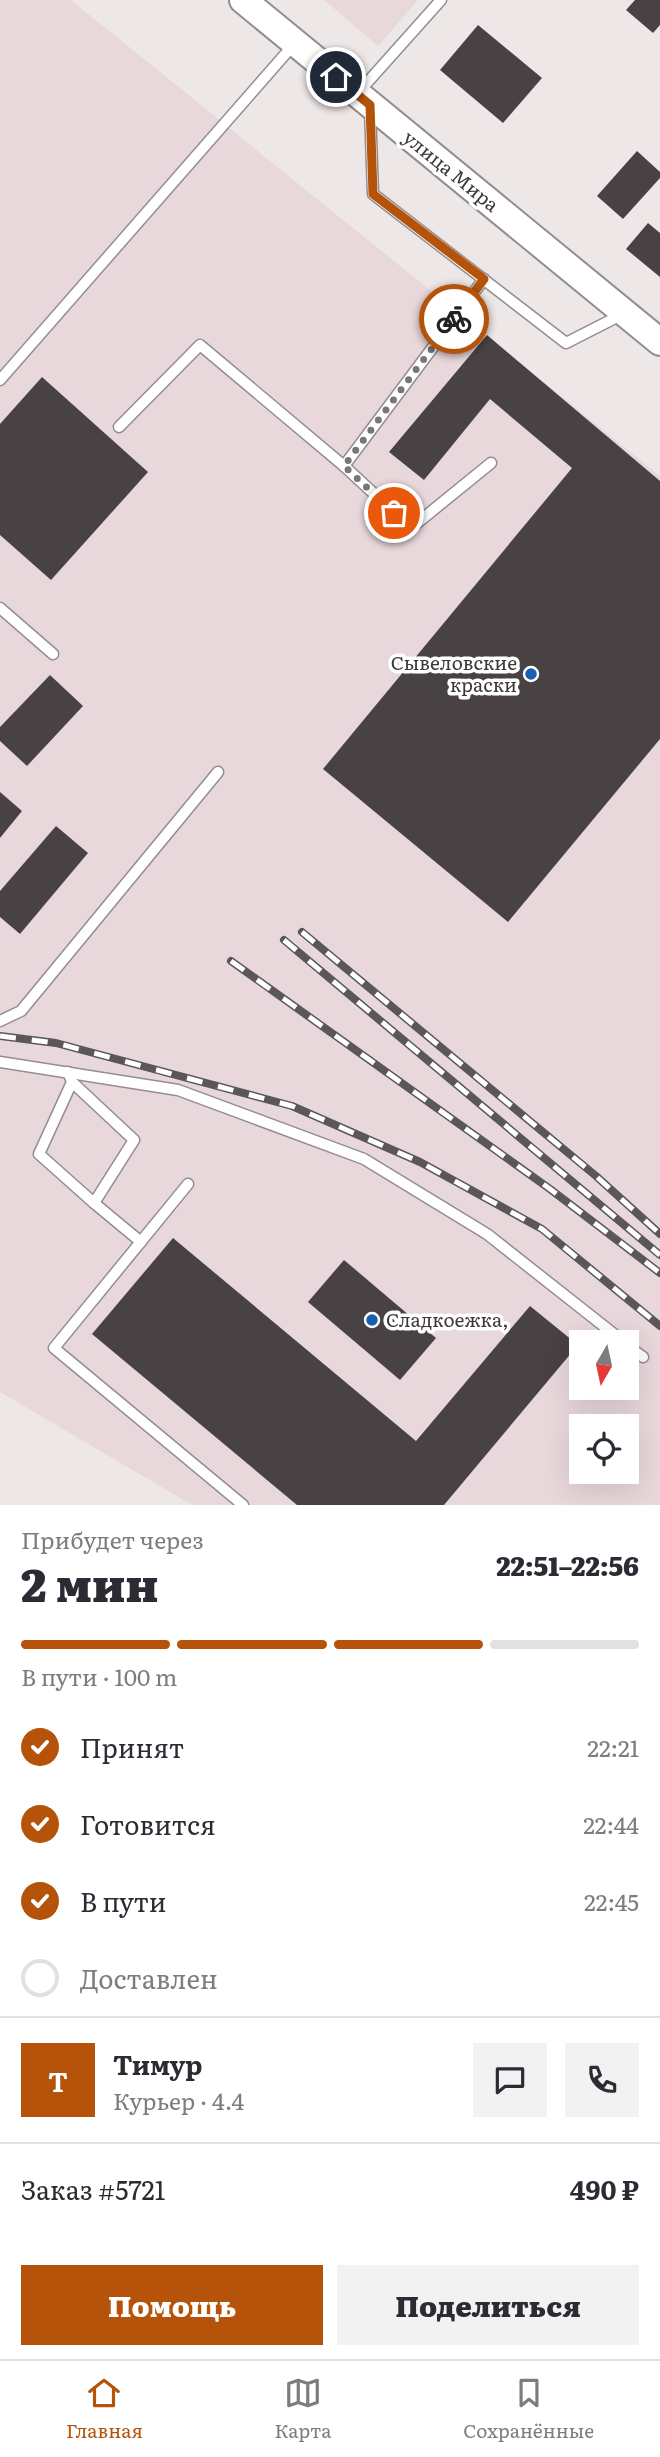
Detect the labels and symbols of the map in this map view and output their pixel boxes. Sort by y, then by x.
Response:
pin [306,47,366,107]
street label: улица Мира [398,123,506,218]
courier [419,284,489,354]
pin [364,483,424,543]
place label: Сывеловские краски [391,648,517,698]
marker: Сывеловские краски [523,666,539,682]
place label: Сладкоежка, [386,1305,508,1333]
marker: Сладкоежка, [364,1312,380,1328]
north arrow [569,1330,639,1400]

